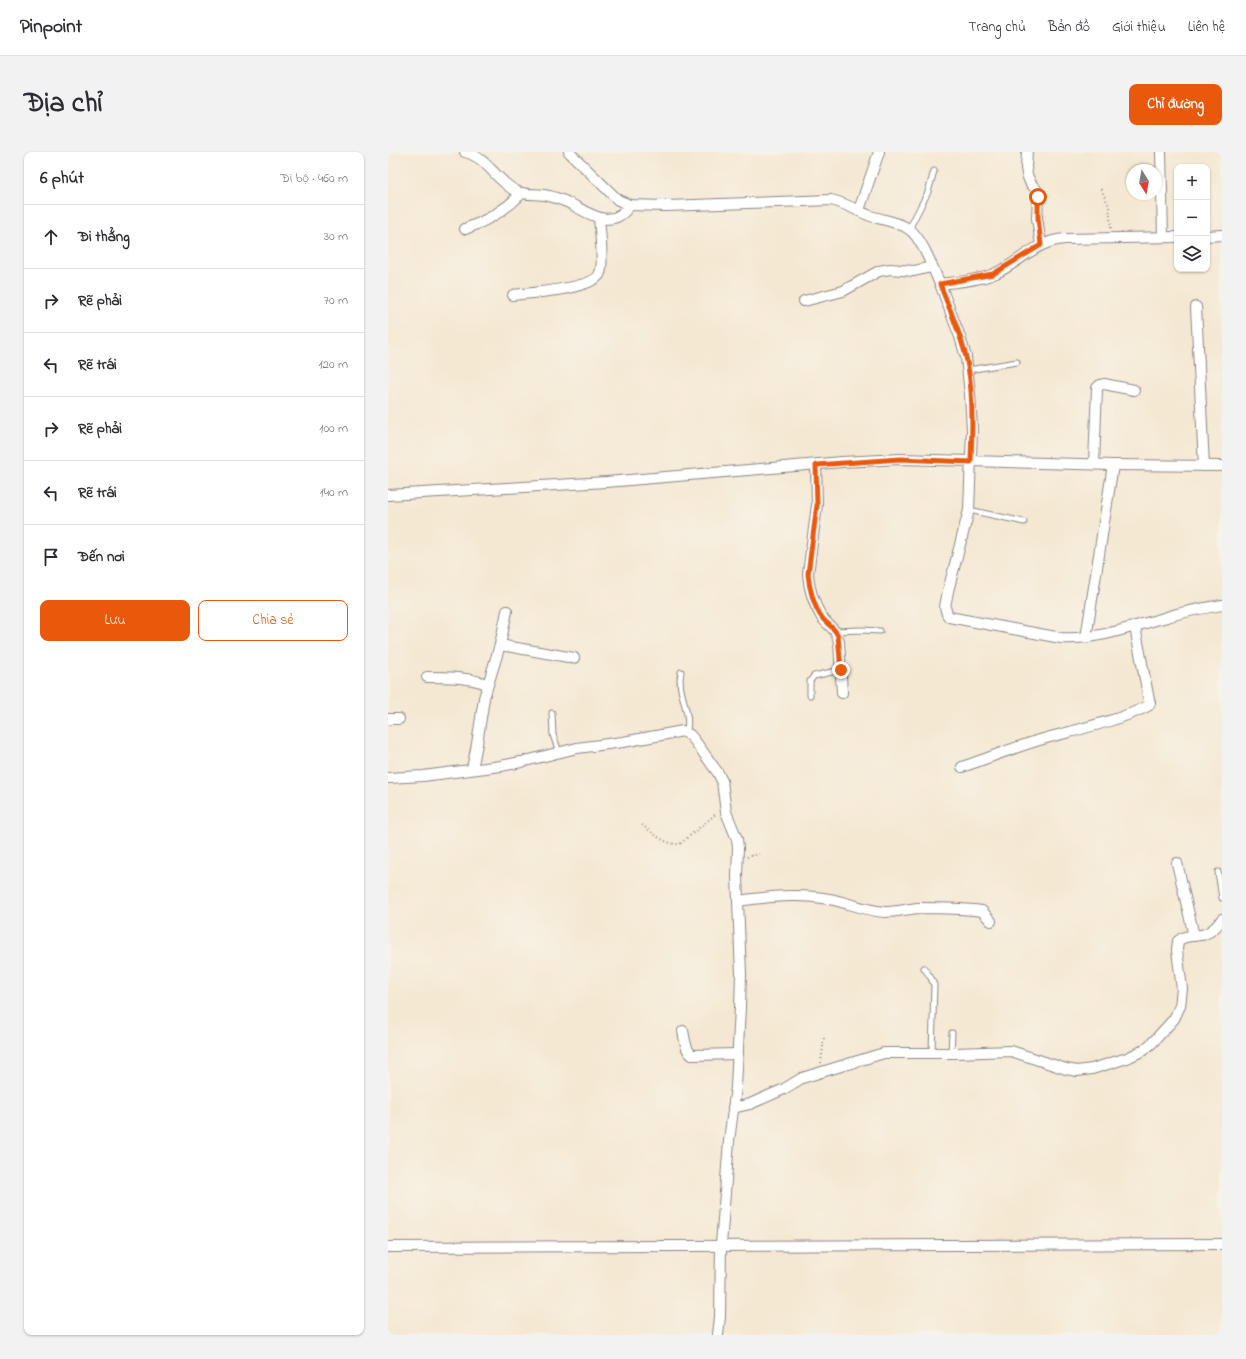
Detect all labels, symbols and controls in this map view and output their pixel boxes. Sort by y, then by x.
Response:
text: Pinpoint [20,14,82,41]
text: Trang chủ [969,17,1026,38]
text: Bản đồ [1048,17,1090,38]
text: Giới thiệu [1112,17,1166,38]
text: Liên hệ [1188,17,1226,38]
text: Địa chỉ [24,84,102,125]
button: Chỉ đường [1129,84,1222,125]
north arrow [1126,164,1162,200]
map controls [1174,164,1210,272]
button: + [1174,164,1210,200]
text: 6 phút [40,166,84,191]
text: Đi bộ · 460 m [280,169,348,188]
route start [1029,188,1047,206]
button: − [1174,200,1210,236]
icon: ahead [40,226,62,248]
text: Đi thẳng [78,226,130,248]
text: 30 m [324,227,348,246]
button: layers [1174,236,1210,272]
icon: right [40,290,62,312]
text: Rẽ phải [78,290,122,312]
text: 70 m [324,291,348,310]
icon: left [40,354,62,376]
text: Rẽ trái [78,354,117,376]
text: 120 m [318,355,348,374]
icon: right [40,418,62,440]
text: Rẽ phải [78,418,122,440]
text: 100 m [319,419,348,438]
icon: left [40,482,62,504]
text: Rẽ trái [78,482,117,504]
text: 140 m [320,483,348,502]
icon: arrive [40,546,62,568]
text: Đến nơi [78,546,125,568]
button: Lưu [40,600,190,641]
button: Chia sẻ [198,600,348,641]
route end [832,661,850,679]

